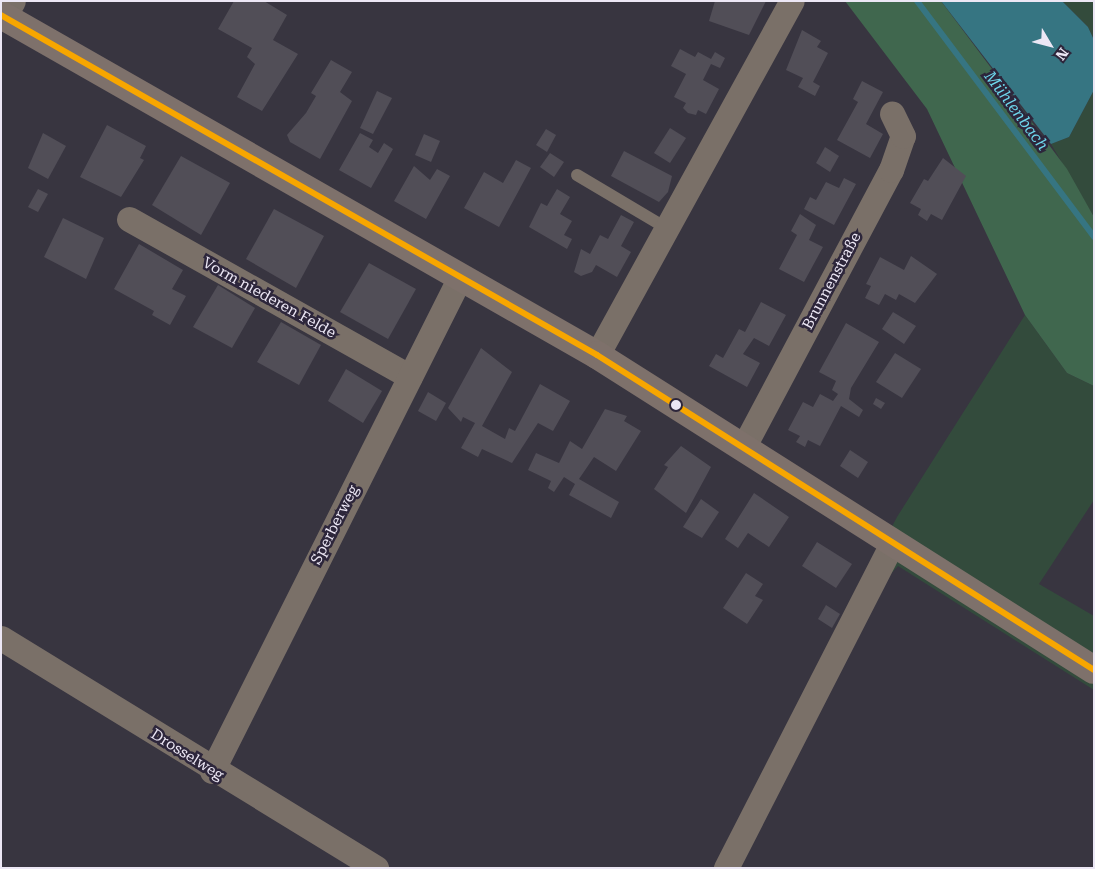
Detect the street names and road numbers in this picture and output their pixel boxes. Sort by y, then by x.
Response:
street label: Brunnenstraße [799,229,865,333]
street label: Vorm niederen Felde [199,254,339,342]
street label: Sperberweg [307,482,363,568]
street label: Drosselweg [147,726,227,784]

